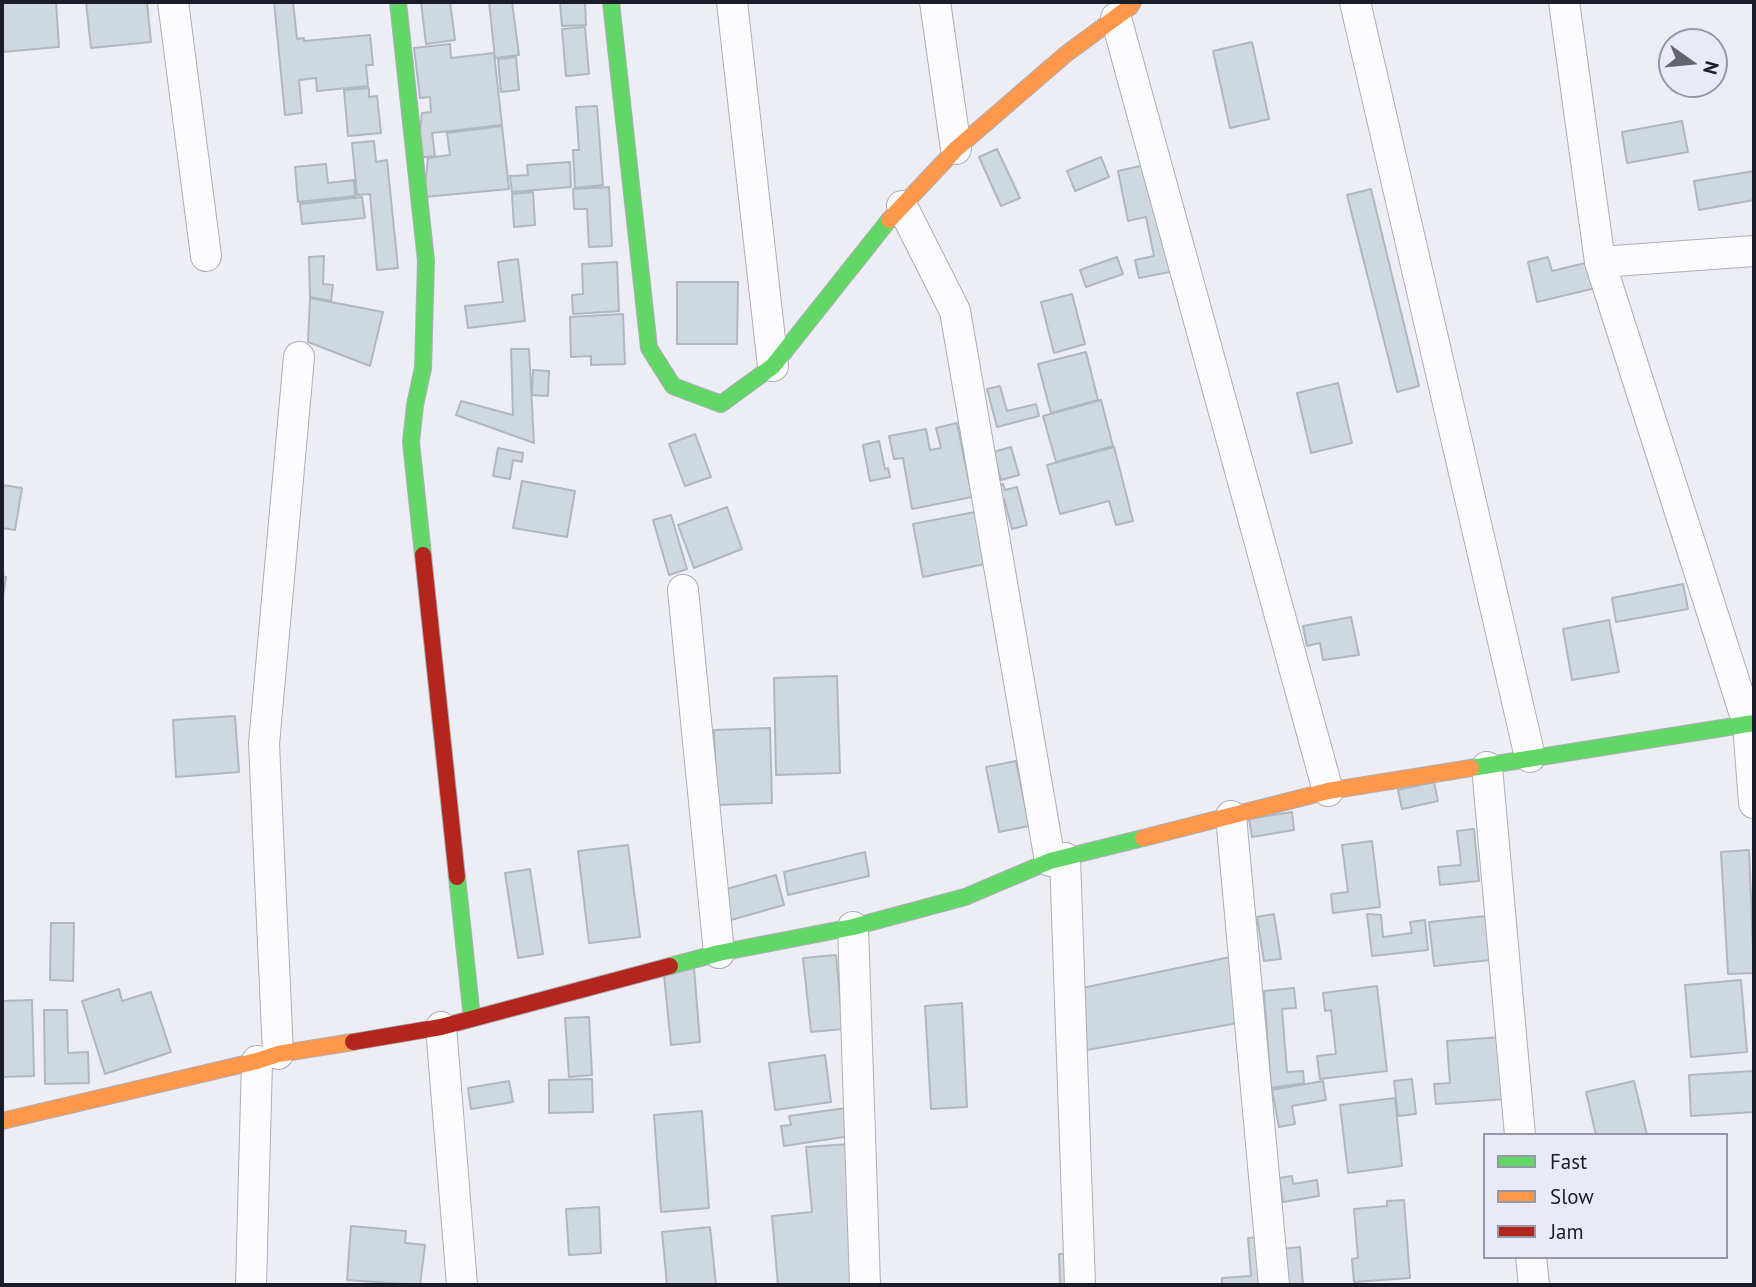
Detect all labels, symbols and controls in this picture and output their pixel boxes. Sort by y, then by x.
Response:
north arrow [1658,28,1728,98]
text: N [1698,59,1725,77]
legend [1483,1133,1728,1259]
text: Fast [1550,1148,1587,1175]
text: Slow [1550,1183,1594,1210]
text: Jam [1550,1218,1584,1245]

